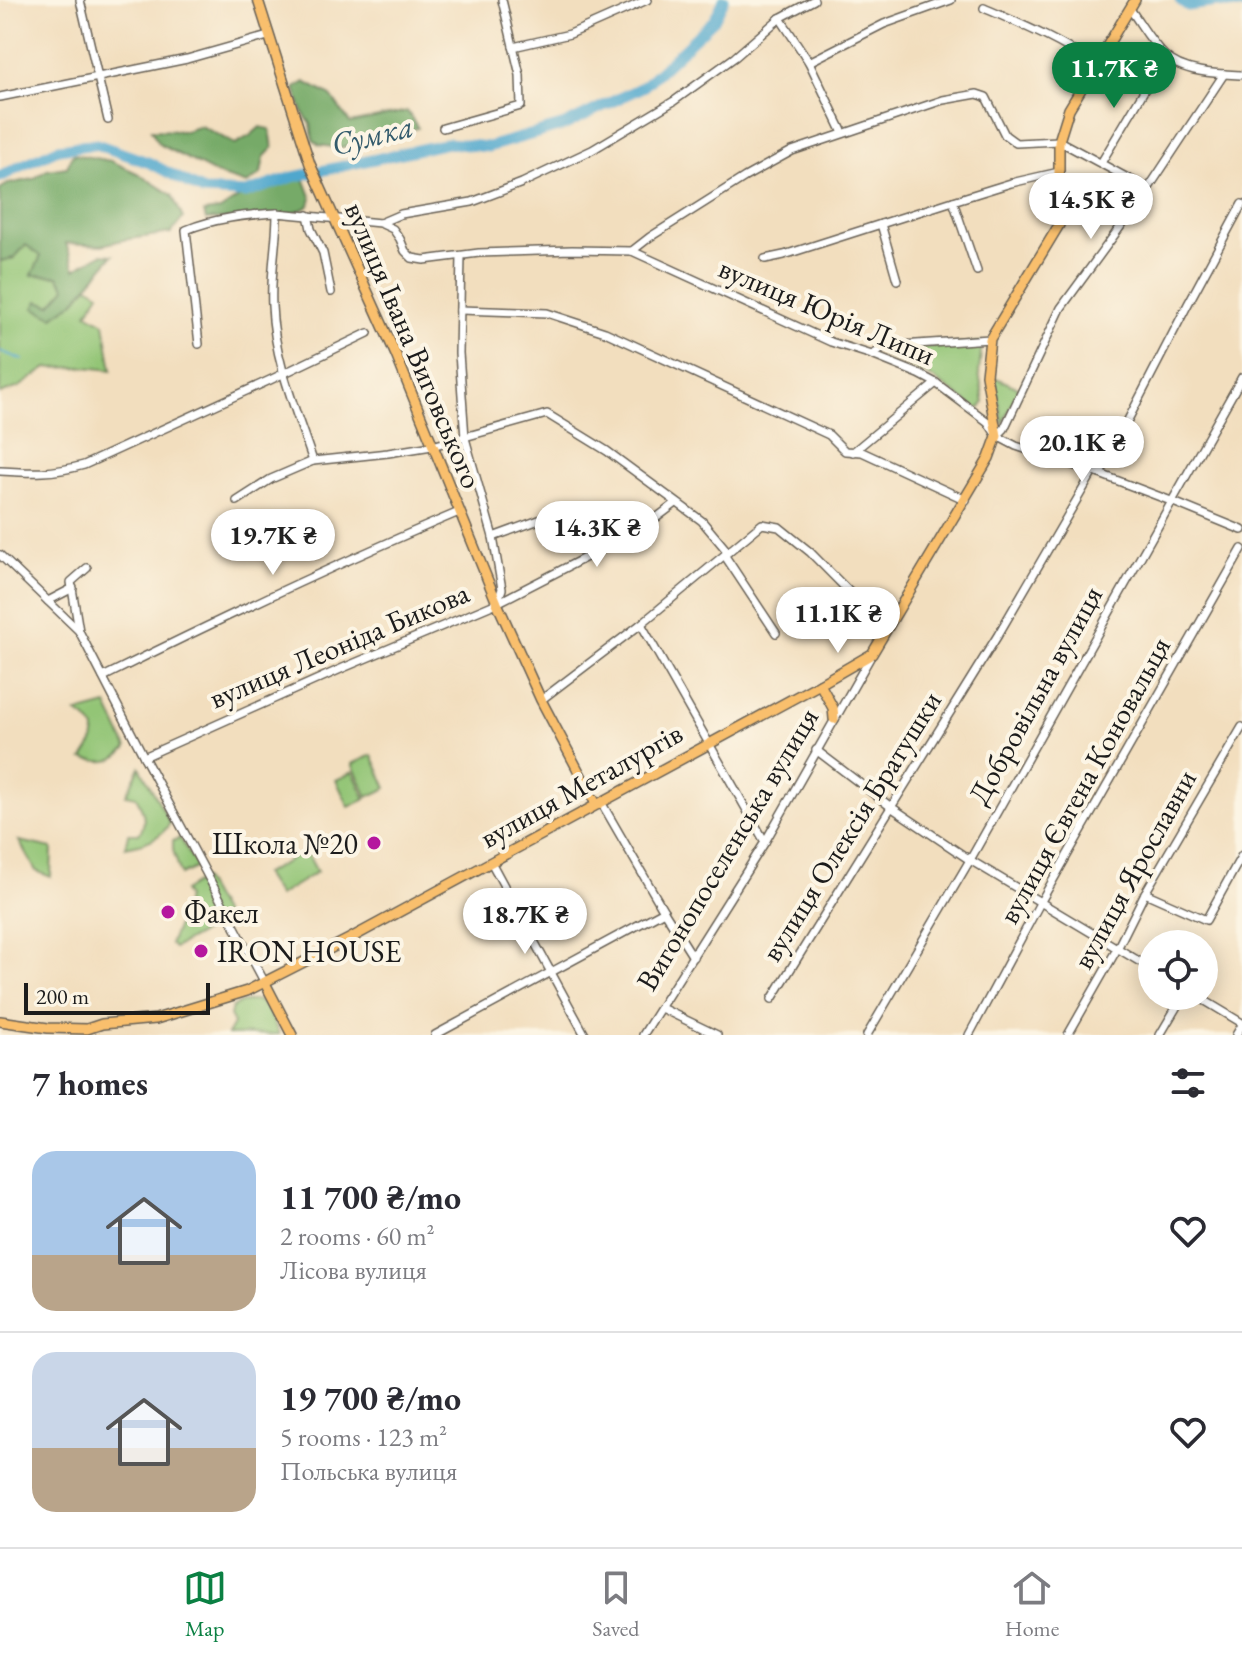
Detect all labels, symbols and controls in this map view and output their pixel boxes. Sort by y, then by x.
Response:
pin: 11.7K ₴ [1040,42,1188,110]
text: 11.7K ₴ [1070,51,1158,85]
water label: Сумка [327,105,417,165]
pin: 14.5K ₴ [1017,173,1165,241]
text: 14.5K ₴ [1047,182,1135,216]
street label: вулиця Івана Виговського [336,196,492,494]
street label: вулиця Юрія Липи [713,248,941,374]
pin: 20.1K ₴ [1008,416,1156,484]
text: 20.1K ₴ [1038,425,1126,459]
pin: 14.3K ₴ [523,501,671,569]
pin: 19.7K ₴ [199,509,347,577]
text: 14.3K ₴ [553,510,641,544]
text: 19.7K ₴ [229,518,317,552]
street label: вулиця Леоніда Бикова [203,573,475,717]
street label: Добровільна вулиця [959,579,1111,811]
pin: 11.1K ₴ [764,587,912,655]
text: 11.1K ₴ [794,596,882,630]
street label: вулиця Євгена Коновальця [989,630,1179,930]
street label: вулиця Олексія Братушки [752,683,950,968]
street label: Вигонопоселенська вулиця [627,700,827,998]
street label: вулиця Металургів [473,713,689,857]
street label: вулиця Ярославни [1063,762,1205,976]
place label: Школа №20 [212,824,358,863]
marker: Школа №20 [365,834,383,852]
pin: 18.7K ₴ [451,888,599,956]
place label: Факел [184,893,259,932]
text: 18.7K ₴ [481,897,569,931]
marker: Факел [159,903,177,921]
map controls [1138,930,1218,1010]
button: locate [1138,930,1218,1010]
place label: IRON HOUSE [217,932,402,971]
marker: IRON HOUSE [192,942,210,960]
scale bar [24,979,210,1015]
text: 200 m [36,982,89,1011]
text: 7 homes [32,1061,148,1105]
icon: filters [1166,1061,1210,1105]
text: 11 700 ₴/mo [280,1175,461,1219]
icon: home [96,1183,192,1279]
icon: heart [1166,1209,1210,1253]
text: 2 rooms · 60 m² [280,1219,435,1253]
text: Лісова вулиця [280,1253,427,1287]
text: 19 700 ₴/mo [280,1376,461,1420]
icon: home [96,1384,192,1480]
icon: heart [1166,1410,1210,1454]
text: 5 rooms · 123 m² [280,1420,447,1454]
text: Польська вулиця [280,1454,457,1488]
tab: Map [183,1566,227,1643]
tab: Saved [592,1566,639,1643]
tab: Home [1005,1566,1059,1643]

